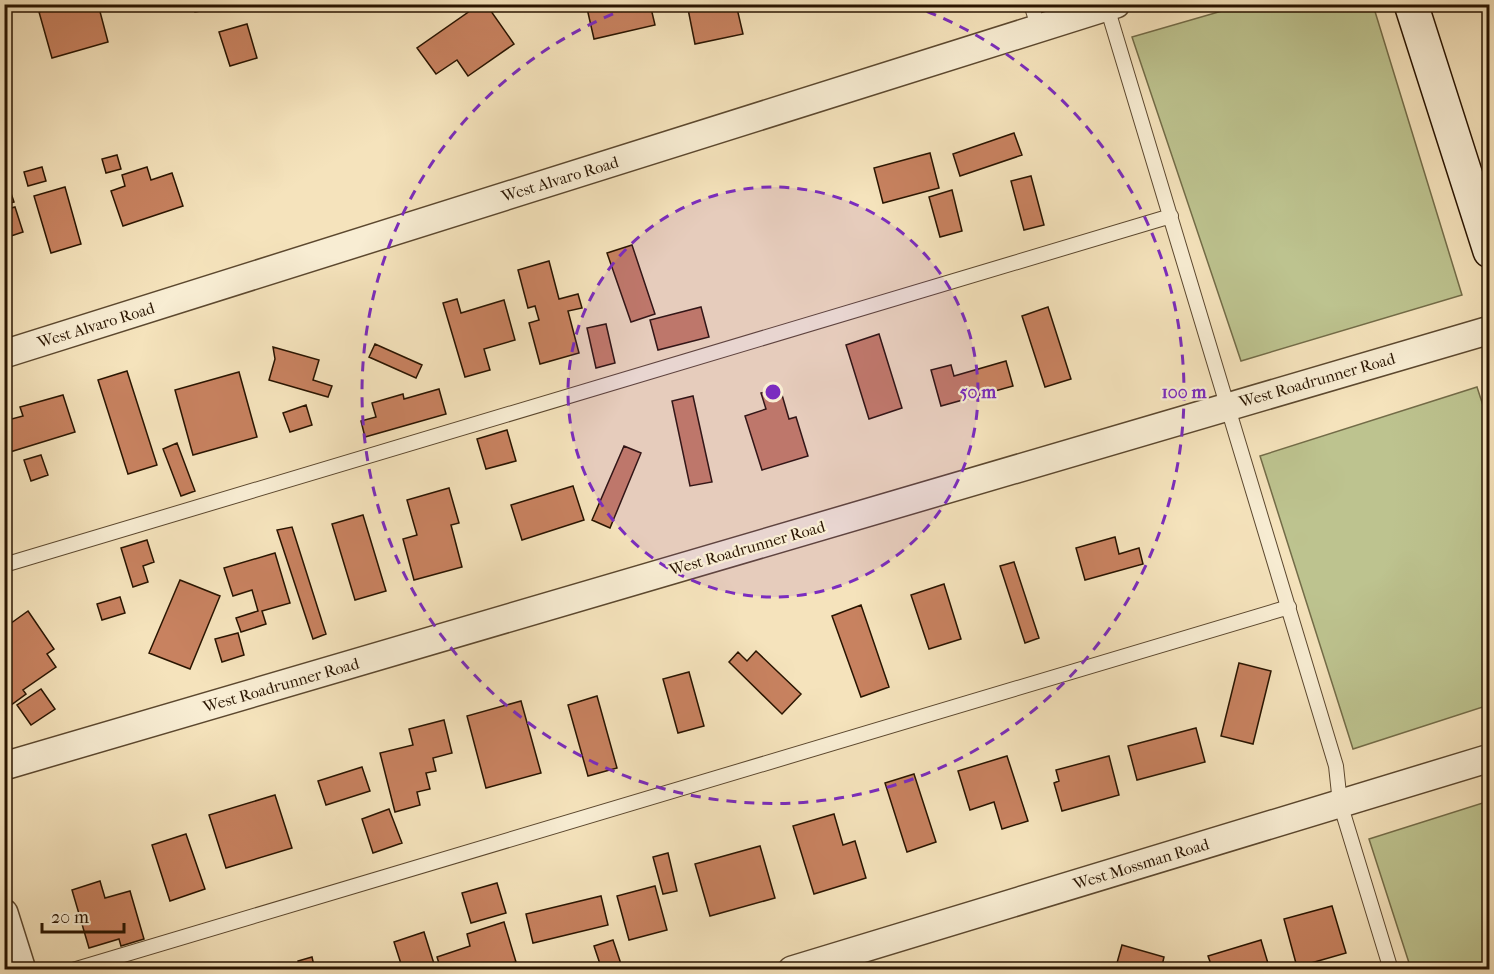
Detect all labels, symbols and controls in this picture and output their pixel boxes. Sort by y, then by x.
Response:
street label: West Alvaro Road [498,152,621,206]
street label: West Alvaro Road [34,298,157,352]
street label: West Roadrunner Road [1236,349,1397,412]
centre of rings [763,382,783,402]
text: 50 m [960,382,997,403]
text: 100 m [1161,382,1208,403]
street label: West Roadrunner Road [666,517,827,580]
street label: West Roadrunner Road [200,654,361,717]
street label: West Mossman Road [1070,834,1211,894]
scale bar [42,896,124,934]
text: 20 m [51,907,89,928]

